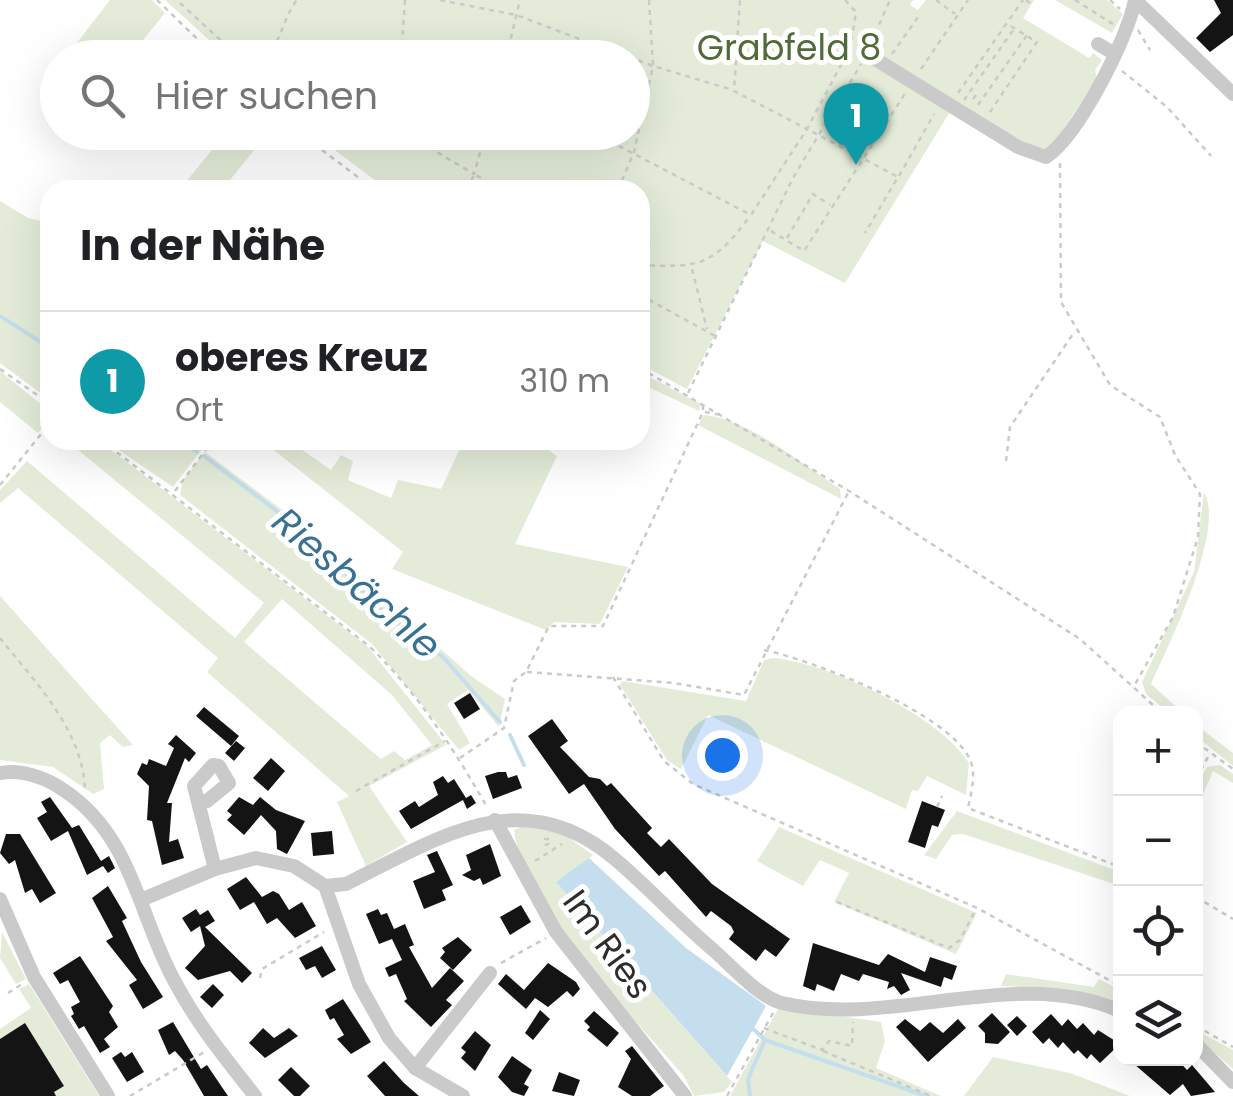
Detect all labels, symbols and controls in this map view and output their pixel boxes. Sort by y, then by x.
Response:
park label: Grabfeld 8 [697,23,881,72]
search box [40,40,650,150]
icon: search [75,68,130,123]
text: Hier suchen [155,69,378,122]
pin: 1 [824,82,888,165]
text: In der Nähe [80,216,325,275]
text: oberes Kreuz [175,331,428,384]
text: 1 [106,358,119,403]
text: 310 m [519,358,610,403]
text: Ort [175,387,224,432]
water label: Riesbächle [261,495,453,671]
map controls [1113,706,1203,1066]
button: + [1113,706,1203,796]
your location [697,730,748,781]
button: − [1113,796,1203,886]
street label: Im Ries [552,879,664,1009]
button: locate [1113,886,1203,976]
button: layers [1113,976,1203,1066]

